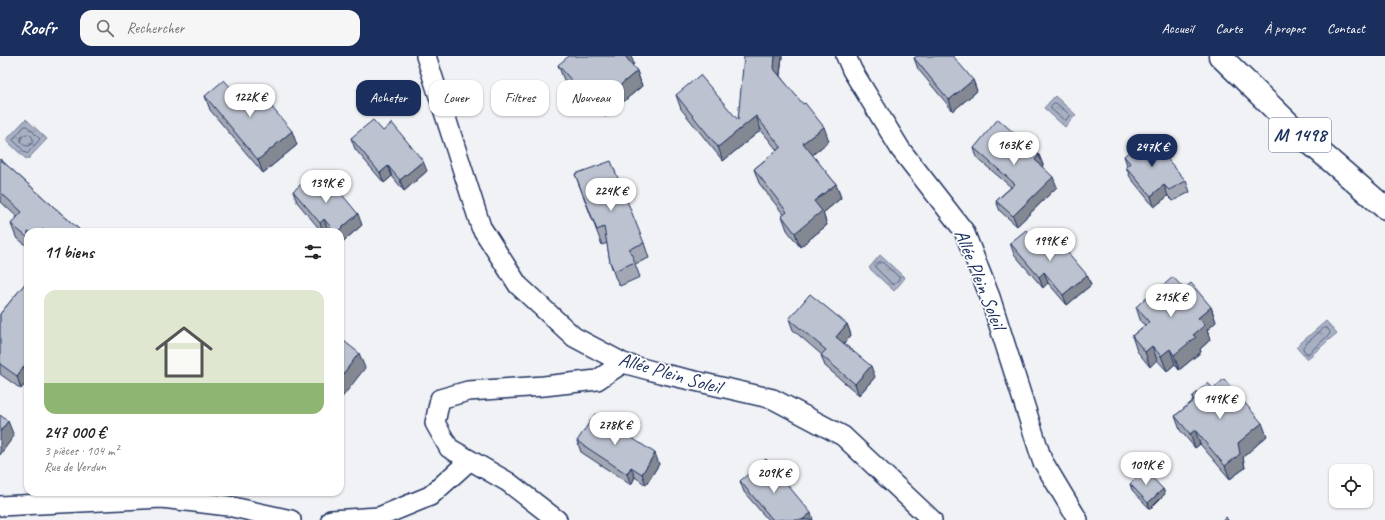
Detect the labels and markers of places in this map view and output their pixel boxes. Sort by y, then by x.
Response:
pin: 122K € [217,84,283,118]
pin: 163K € [981,132,1047,166]
pin: 247K € [1119,134,1185,168]
pin: 139K € [293,170,359,204]
pin: 224K € [578,178,644,212]
pin: 199K € [1017,228,1083,262]
pin: 215K € [1138,284,1204,318]
pin: 149K € [1187,386,1253,420]
pin: 278K € [582,412,648,446]
pin: 109K € [1113,452,1179,486]
pin: 209K € [741,460,807,494]

